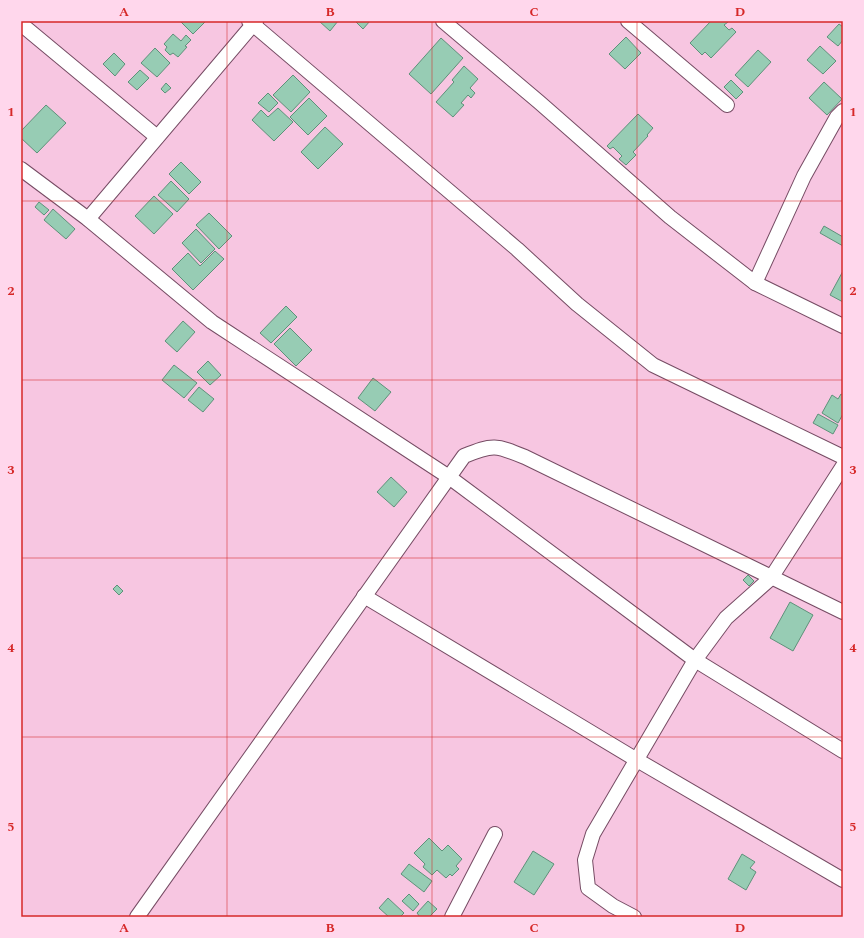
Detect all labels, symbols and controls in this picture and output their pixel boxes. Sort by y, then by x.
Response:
text: A [119,2,129,22]
text: B [325,2,335,22]
text: C [529,2,539,22]
text: D [735,2,745,22]
text: 1 [7,102,15,122]
text: 1 [849,102,857,122]
text: 2 [7,281,15,301]
text: 2 [849,281,857,301]
text: 3 [7,460,15,480]
text: 3 [849,460,857,480]
text: 4 [7,638,15,658]
text: 4 [849,638,857,658]
text: 5 [7,817,15,837]
text: 5 [849,817,857,837]
text: A [119,918,129,938]
text: B [325,918,335,938]
text: C [529,918,539,938]
text: D [735,918,745,938]

